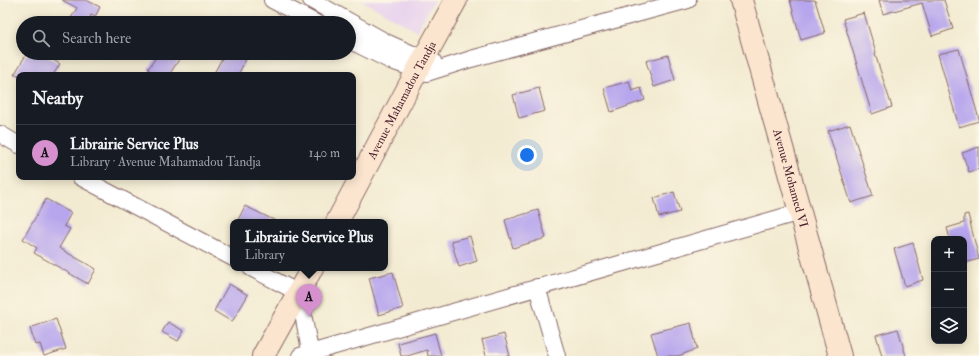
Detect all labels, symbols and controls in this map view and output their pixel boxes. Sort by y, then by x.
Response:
search box [16,16,356,60]
icon: search [30,27,52,49]
text: Search here [62,29,131,48]
street label: Avenue Mahamadou Tandja [364,37,440,163]
text: Nearby [32,88,83,109]
street label: Avenue Mohamed VI [769,126,811,229]
text: Librairie Service Plus [70,135,198,154]
text: A [41,145,49,161]
text: 140 m [309,145,340,161]
your location [517,145,537,165]
text: Library · Avenue Mahamadou Tandja [70,154,261,170]
popup [230,219,388,271]
text: Librairie Service Plus [245,228,373,247]
map controls [931,236,967,344]
button: + [931,236,967,272]
text: Library [245,247,285,263]
button: − [931,272,967,308]
pin: A [296,284,322,317]
button: layers [931,308,967,344]

